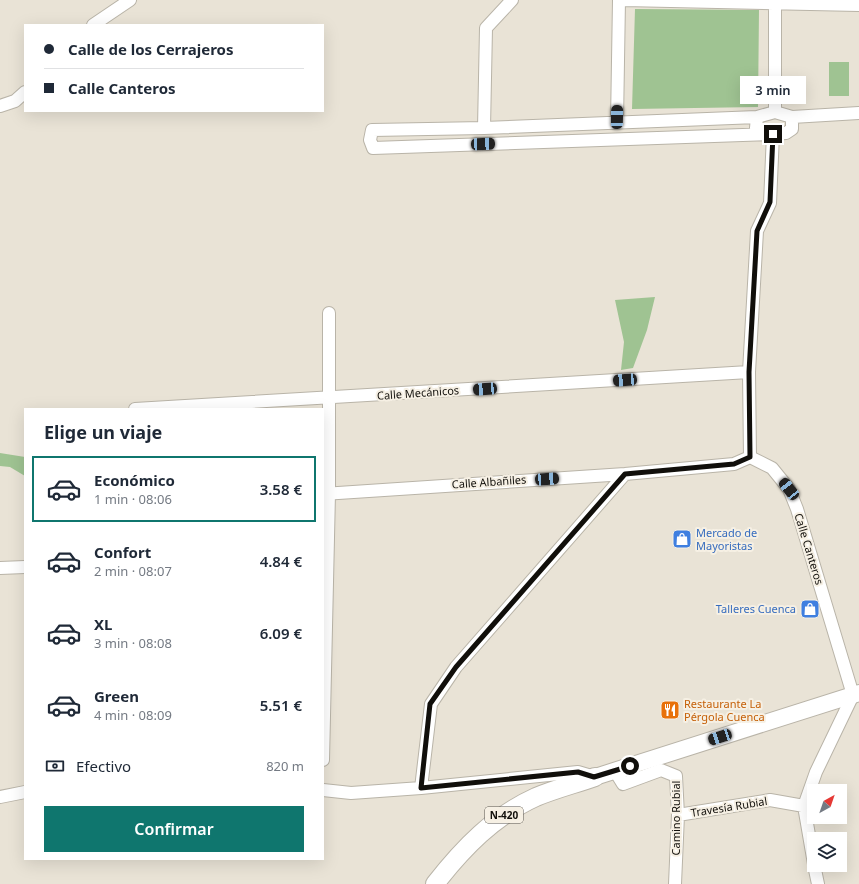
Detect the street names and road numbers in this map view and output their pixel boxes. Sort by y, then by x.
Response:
street label: Calle Mecánicos [376,382,460,403]
street label: Calle Albañiles [451,471,527,492]
street label: Calle Canteros [791,511,828,587]
street label: Camino Rubial [668,781,683,855]
street label: Travesía Rubial [690,793,768,820]
road number: N-420 [485,807,523,823]

